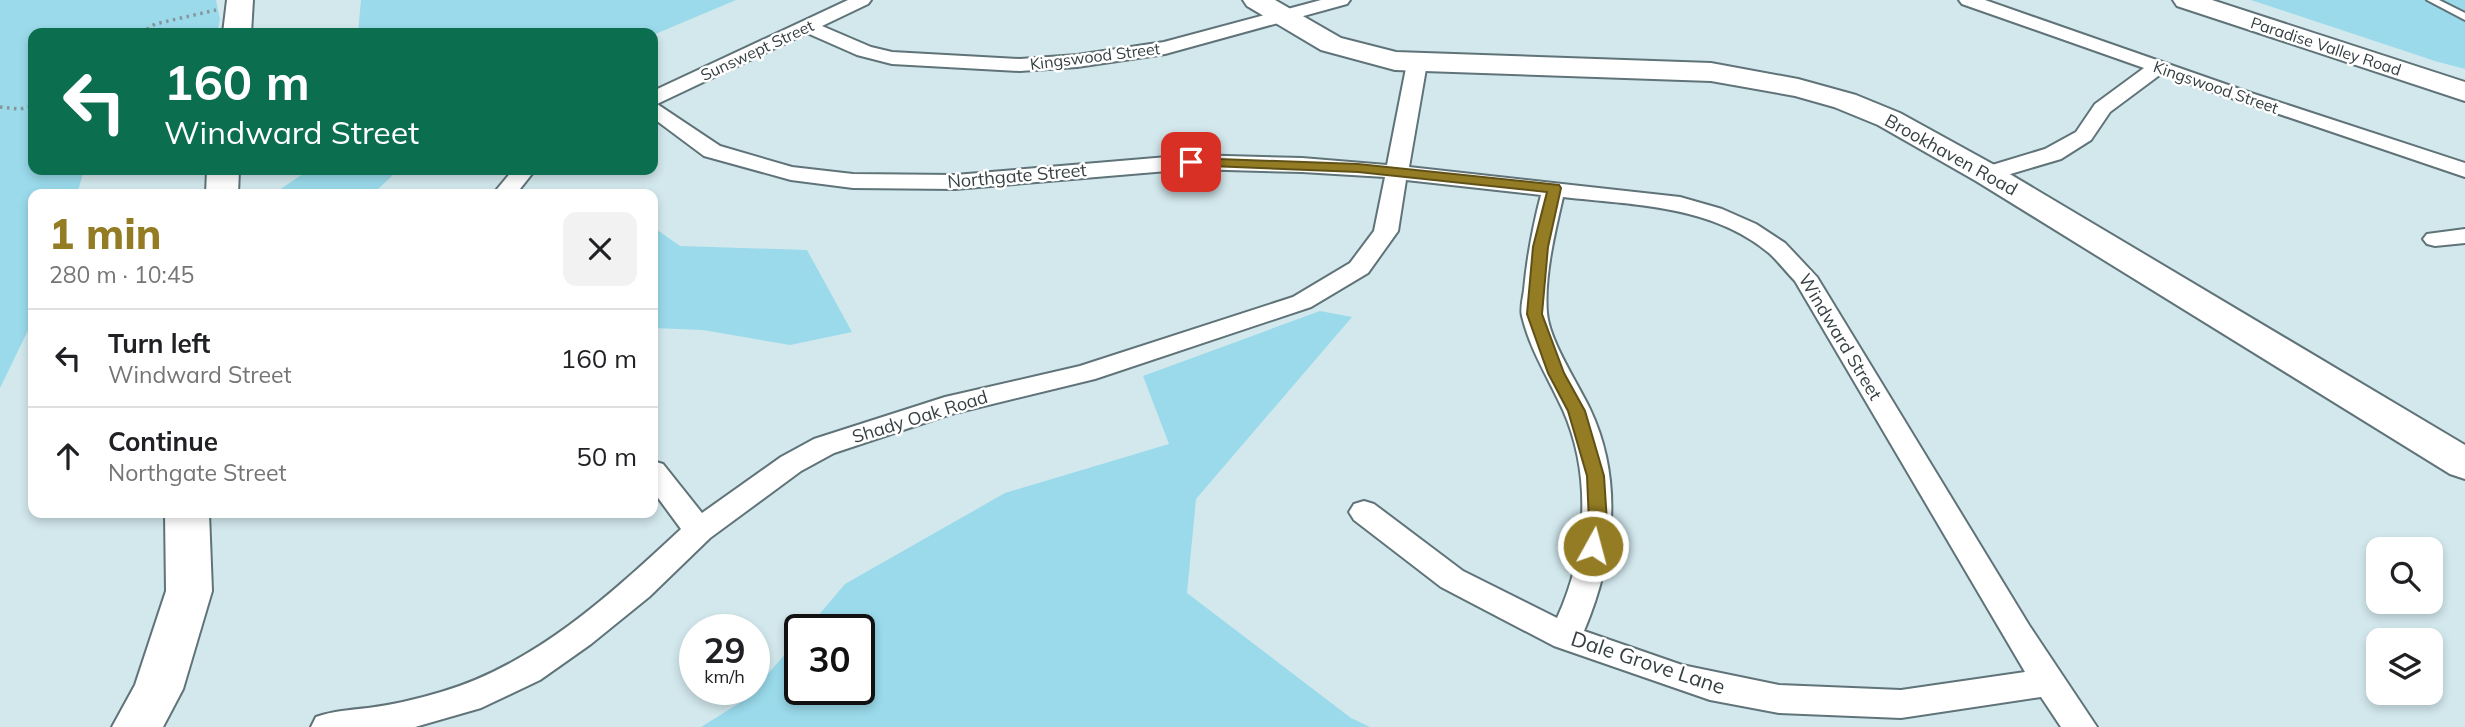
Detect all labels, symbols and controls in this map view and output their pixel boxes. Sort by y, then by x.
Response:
street label: Paradise Valley Road [2248,12,2404,80]
street label: Sunswept Street [697,15,817,85]
street label: Kingswood Street [1029,38,1162,74]
text: 160 m [164,51,310,112]
icon: left [49,56,140,147]
street label: Kingswood Street [2151,56,2281,118]
street label: Brookhaven Road [1881,109,2022,201]
text: Windward Street [164,112,419,152]
pin [1161,132,1221,192]
icon: arrive [1172,143,1210,181]
street label: Northgate Street [946,158,1088,193]
text: 1 min [49,207,162,260]
button: close [563,212,637,286]
text: 280 m · 10:45 [49,260,194,289]
street label: Windward Street [1794,269,1887,404]
text: Turn left [108,327,210,360]
icon: left [49,339,87,377]
text: 160 m [561,342,637,375]
text: Windward Street [108,360,292,389]
street label: Shady Oak Road [849,385,990,448]
text: Continue [108,425,218,458]
icon: ahead [49,437,87,475]
text: 50 m [576,440,637,473]
text: Northgate Street [108,458,287,487]
position arrow [1556,509,1630,583]
map controls [2366,537,2443,705]
button: search [2366,537,2443,614]
speed limit sign: 30 [784,614,875,705]
street label: Dale Grove Lane [1568,625,1729,699]
text: 29 [703,628,746,672]
button: layers [2366,628,2443,705]
text: km/h [704,665,745,688]

